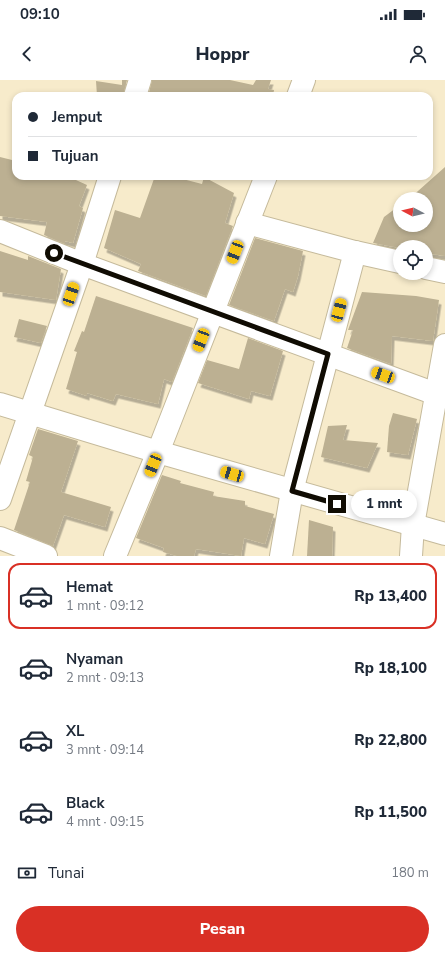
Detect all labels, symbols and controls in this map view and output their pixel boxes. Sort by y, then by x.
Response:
text: 09:10 [20,4,60,24]
text: Hoppr [195,42,250,66]
icon: back [16,43,38,65]
icon: person [407,43,429,65]
text: Jemput [52,107,102,127]
text: Tujuan [52,146,98,166]
north arrow [393,192,433,232]
map controls [393,192,433,280]
car [225,239,245,265]
button: locate [393,240,433,280]
route start [45,244,63,262]
car [61,281,81,307]
car [330,297,348,323]
car [191,327,211,353]
car [370,365,396,385]
car [143,452,163,478]
car [219,465,245,483]
callout: 1 mnt [351,490,417,518]
route end [328,495,346,513]
text: 1 mnt [366,495,402,513]
text: Hemat [66,577,113,597]
icon: car [18,578,54,614]
text: Rp 13,400 [354,586,427,606]
text: 1 mnt · 09:12 [66,597,144,615]
text: Nyaman [66,649,123,669]
icon: car [18,650,54,686]
text: Rp 18,100 [354,658,427,678]
text: 2 mnt · 09:13 [66,669,144,687]
text: XL [66,721,85,741]
icon: car [18,722,54,758]
text: Rp 22,800 [354,730,427,750]
text: 3 mnt · 09:14 [66,741,144,759]
text: Black [66,793,104,813]
icon: car [18,794,54,830]
text: Rp 11,500 [354,802,427,822]
text: 4 mnt · 09:15 [66,813,144,831]
icon: cash [16,862,38,884]
text: Tunai [48,863,84,883]
text: 180 m [391,864,429,882]
button: Pesan [16,906,429,952]

